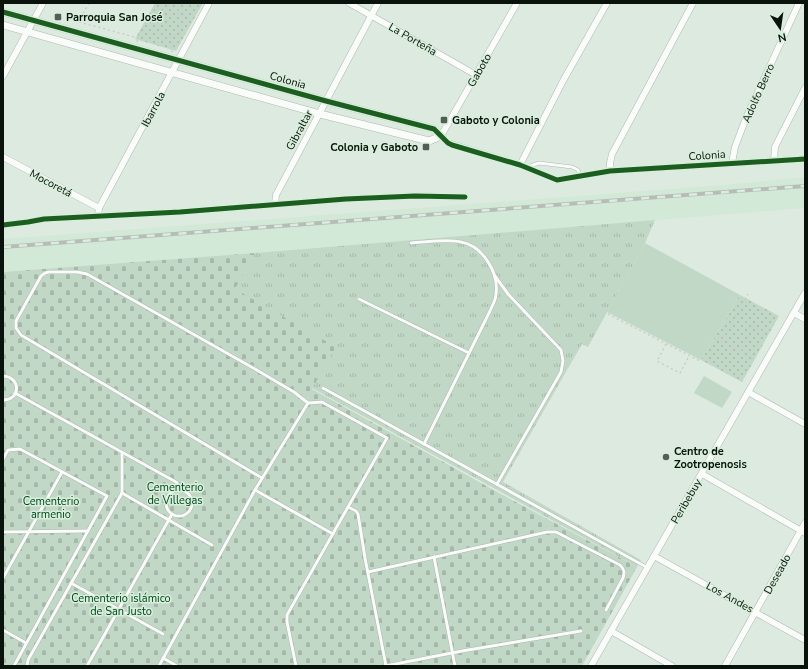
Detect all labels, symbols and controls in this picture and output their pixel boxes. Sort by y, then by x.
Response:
north arrow [760,8,800,48]
place label: Parroquia San José [66,10,163,25]
marker: Parroquia San José [53,12,63,22]
street label: La Porteña [386,20,440,59]
text: N [776,29,788,45]
street label: Gaboto [464,51,495,90]
street label: Adolfo Berro [739,61,778,125]
street label: Colonia [268,68,308,93]
street label: Ibarrola [138,89,169,130]
street label: Gibraltar [283,107,316,153]
place label: Gaboto y Colonia [452,113,540,128]
marker: Gaboto y Colonia [439,115,449,125]
place label: Colonia y Gaboto [330,140,418,155]
marker: Colonia y Gaboto [421,142,431,152]
street label: Colonia [688,147,726,164]
street label: Mocoretá [27,166,75,201]
place label: Centro de Zootropenosis [674,444,747,472]
marker: Centro de Zootropenosis [661,452,671,462]
street label: Peribebuy [668,476,705,526]
park label: Cementerio de Villegas [147,480,203,508]
park label: Cementerio armenio [23,494,79,522]
street label: Deseado [760,552,795,597]
street label: Los Andes [703,578,756,617]
park label: Cementerio islámico de San Justo [71,591,171,619]

